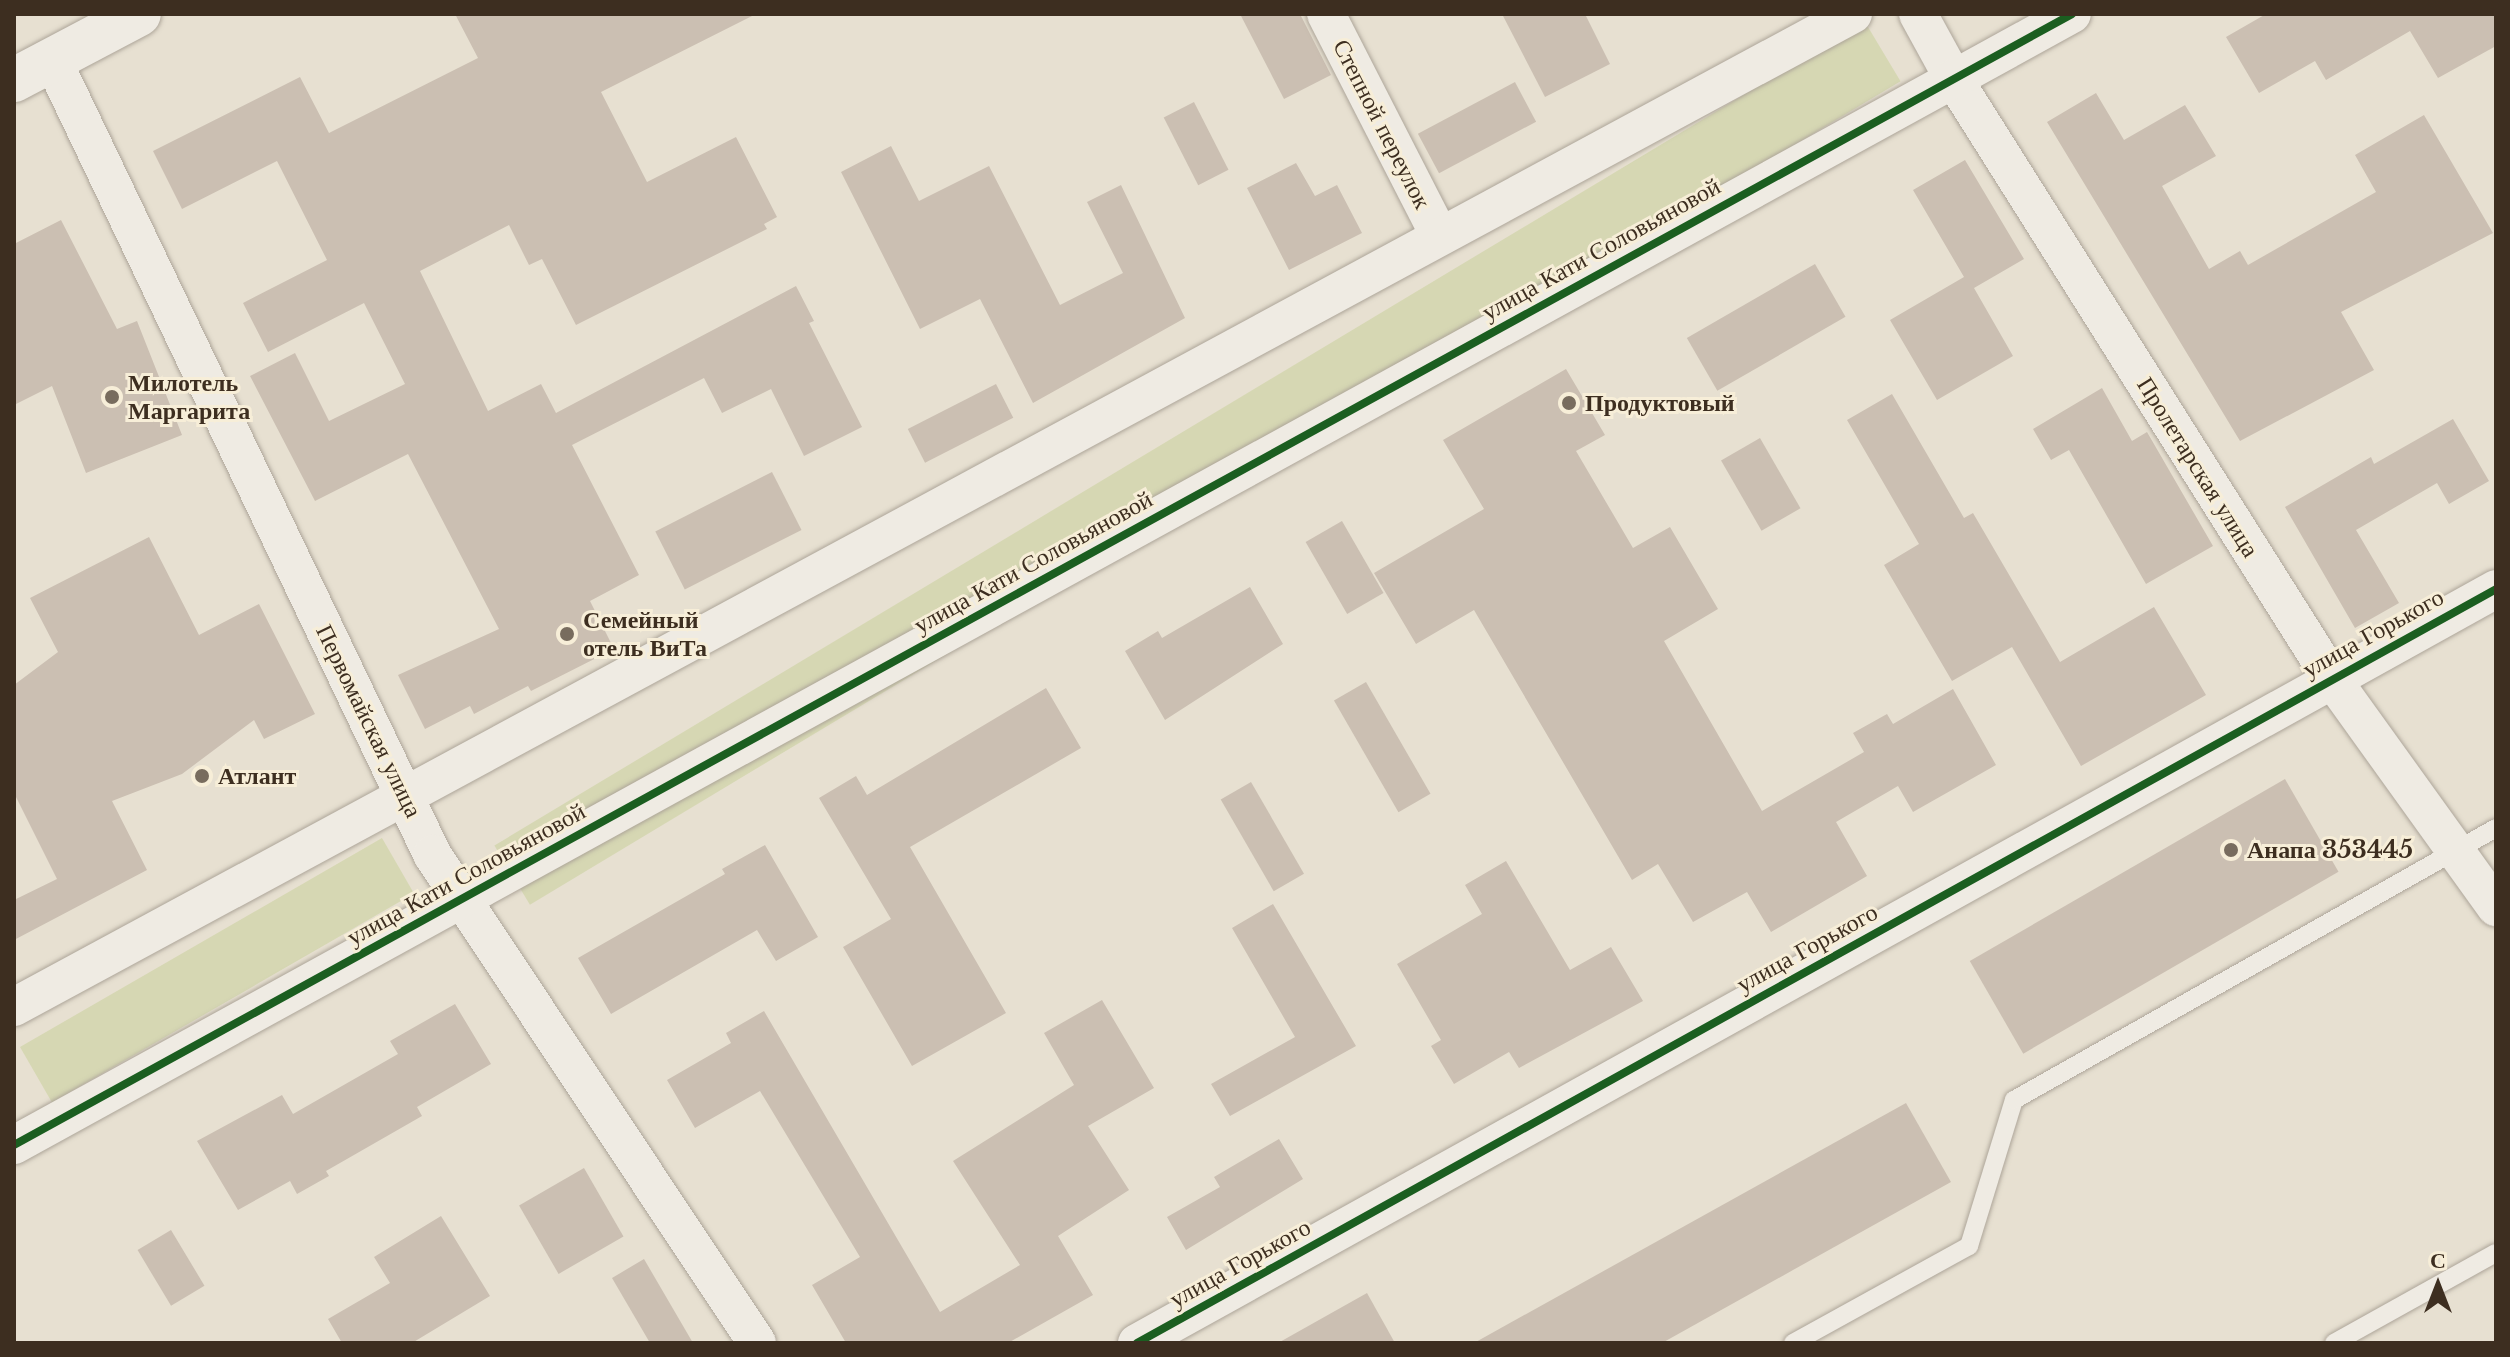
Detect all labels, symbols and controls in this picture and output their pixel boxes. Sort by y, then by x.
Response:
street label: Степной переулок [1327,34,1437,214]
street label: улица Кати Соловьяновой [1477,171,1725,327]
place label: Милотель Маргарита [128,369,250,425]
street label: Пролетарская улица [2131,372,2265,562]
marker: Милотель Маргарита [103,388,121,406]
place label: Продуктовый [1585,389,1735,417]
marker: Продуктовый [1560,394,1578,412]
street label: улица Кати Соловьяновой [909,484,1157,640]
street label: улица Горького [2298,582,2448,684]
place label: Семейный отель ВиТа [583,606,707,662]
street label: Первомайская улица [310,620,428,822]
marker: Семейный отель ВиТа [558,625,576,643]
place label: Атлант [218,762,296,790]
marker: Атлант [193,767,211,785]
street label: улица Кати Соловьяновой [342,796,590,952]
place label: Анапа 353445 [2247,836,2413,864]
marker: Анапа 353445 [2222,841,2240,859]
street label: улица Горького [1732,897,1882,999]
street label: улица Горького [1165,1212,1315,1314]
north arrow [2398,1245,2478,1325]
text: С [2430,1247,2446,1274]

